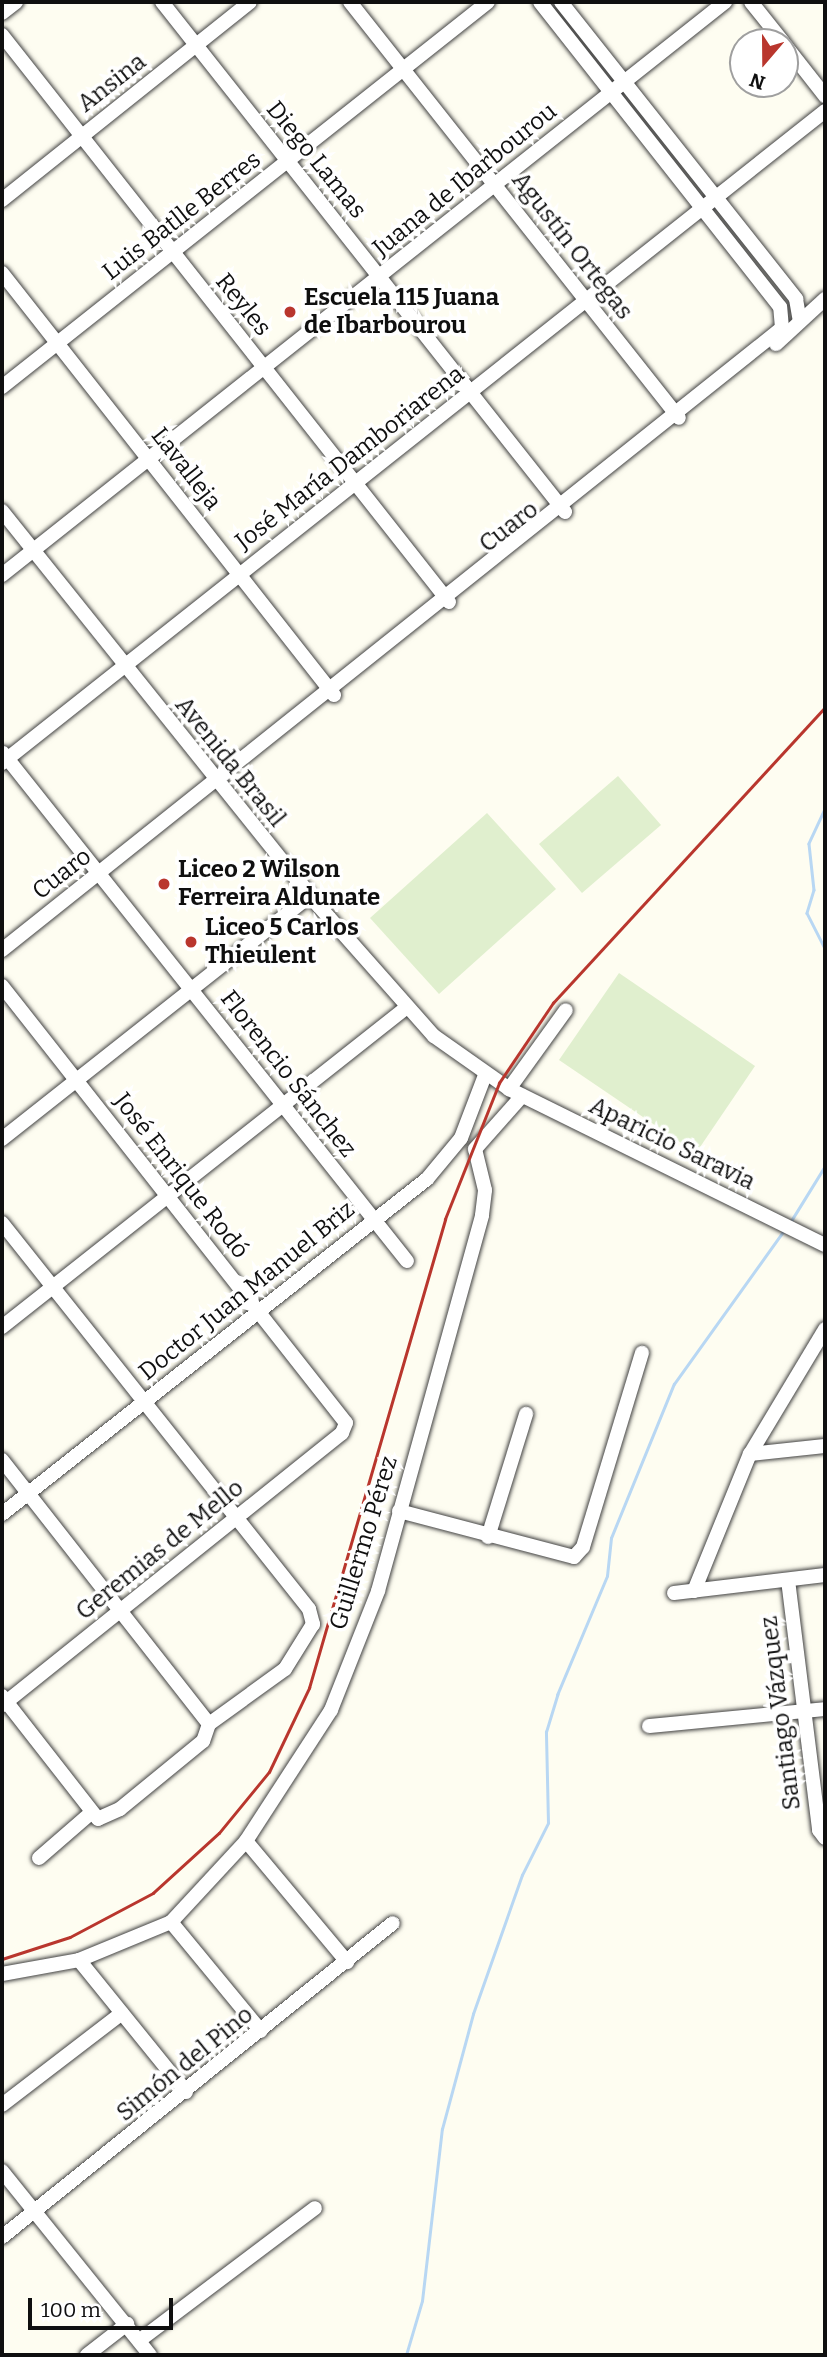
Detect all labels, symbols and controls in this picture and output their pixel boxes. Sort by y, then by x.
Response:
north arrow [729,28,799,98]
street label: Ansina [72,47,152,119]
text: N [747,68,768,95]
street label: Diego Lamas [260,96,372,224]
street label: Juana de Ibarbourou [367,97,563,263]
street label: Luis Batlle Berres [97,145,267,287]
street label: Agustín Ortegas [505,166,639,326]
street label: Reyles [209,268,277,342]
place label: Escuela 115 Juana de Ibarbourou [304,284,499,340]
marker: Escuela 115 Juana de Ibarbourou [282,304,298,320]
street label: José María Damboriarena [230,360,470,556]
street label: Lavalleja [145,422,227,516]
street label: Cuaro [474,495,544,559]
street label: Avenida Brasil [169,691,291,833]
street label: Cuaro [27,842,97,906]
place label: Liceo 2 Wilson Ferreira Aldunate [178,856,380,912]
marker: Liceo 2 Wilson Ferreira Aldunate [156,876,172,892]
place label: Liceo 5 Carlos Thieulent [205,914,359,970]
marker: Liceo 5 Carlos Thieulent [183,934,199,950]
street label: Florencio Sánchez [214,985,362,1163]
street label: José Enrique Rodó [107,1088,255,1264]
street label: Aparicio Saravia [584,1091,760,1197]
street label: Doctor Juan Manuel Briz [133,1195,361,1387]
street label: Guillermo Pérez [324,1453,404,1633]
street label: Geremias de Mello [71,1474,249,1626]
street label: Santiago Vázquez [755,1614,807,1812]
street label: Simón del Pino [111,2000,259,2128]
scale bar [32,2284,177,2328]
text: 100 m [41,2297,101,2323]

